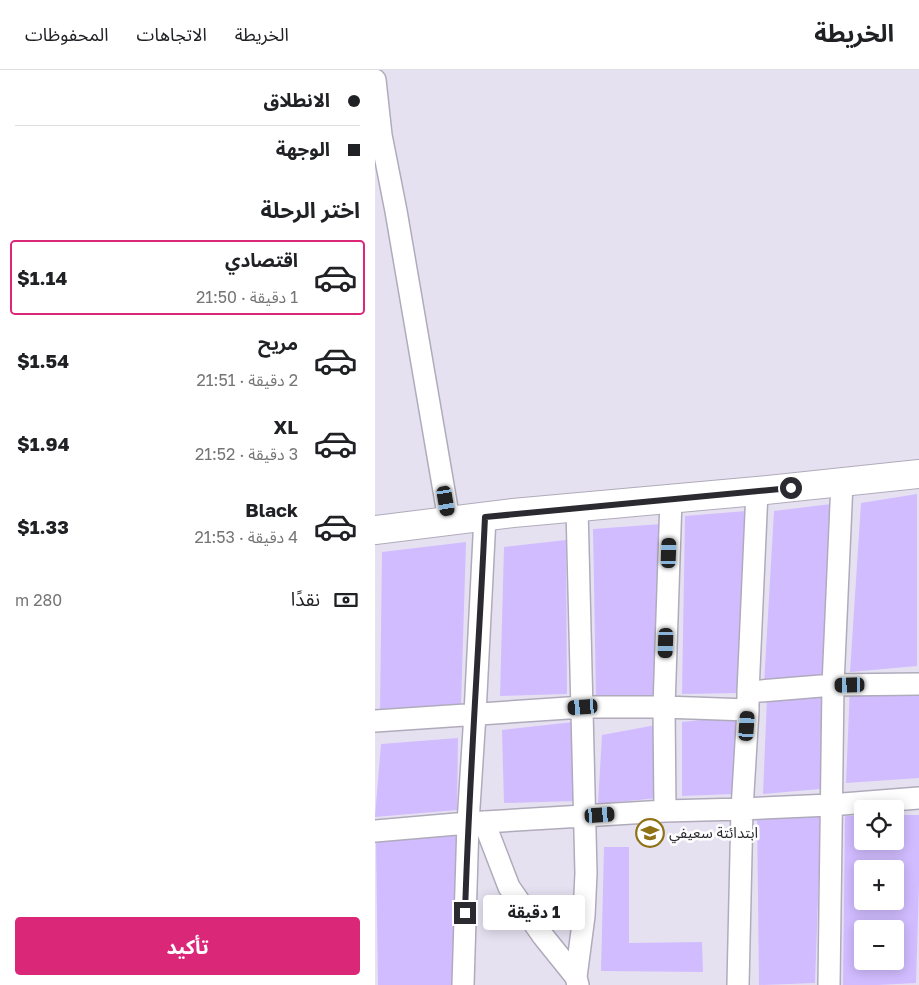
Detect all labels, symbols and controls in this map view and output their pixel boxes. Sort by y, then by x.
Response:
text: الخريطة [814,18,894,47]
text: المحفوظات [25,23,109,45]
text: الاتجاهات [137,23,207,45]
text: الخريطة [235,23,289,45]
text: الانطلاق [264,88,330,111]
text: الوجهة [276,137,330,160]
text: اختر الرحلة [261,196,360,223]
text: اقتصادي [225,248,298,271]
icon: car [313,255,358,300]
text: $1.14 [17,266,67,289]
text: 1 دقيقة · 21:50 [196,287,298,307]
text: مريح [258,331,298,354]
icon: car [313,338,358,383]
text: $1.54 [17,349,69,372]
text: 2 دقيقة · 21:51 [197,370,298,390]
text: XL [273,415,298,438]
icon: car [313,421,358,466]
text: $1.94 [17,432,70,455]
text: 3 دقيقة · 21:52 [195,444,298,464]
route start [780,477,802,499]
car [436,485,455,517]
text: Black [245,498,298,521]
icon: car [313,504,358,549]
text: $1.33 [17,515,69,538]
text: 4 دقيقة · 21:53 [195,527,298,547]
car [660,538,677,568]
icon: cash [332,586,360,614]
text: نقدًا [291,587,320,610]
text: 280 m [15,590,62,610]
car [657,628,674,658]
car [834,677,865,693]
car [567,698,598,716]
car [738,711,755,741]
map controls [854,800,904,970]
button: locate [854,800,904,850]
car [584,806,615,824]
school or university icon: ابتدائتة سعيفي [635,818,665,848]
place label: ابتدائتة سعيفي [669,823,758,844]
button: + [854,860,904,910]
callout: 1 دقيقة [483,896,585,930]
route end [454,902,476,924]
text: 1 دقيقة [508,902,560,922]
button: تأكيد [15,917,360,975]
button: − [854,920,904,970]

